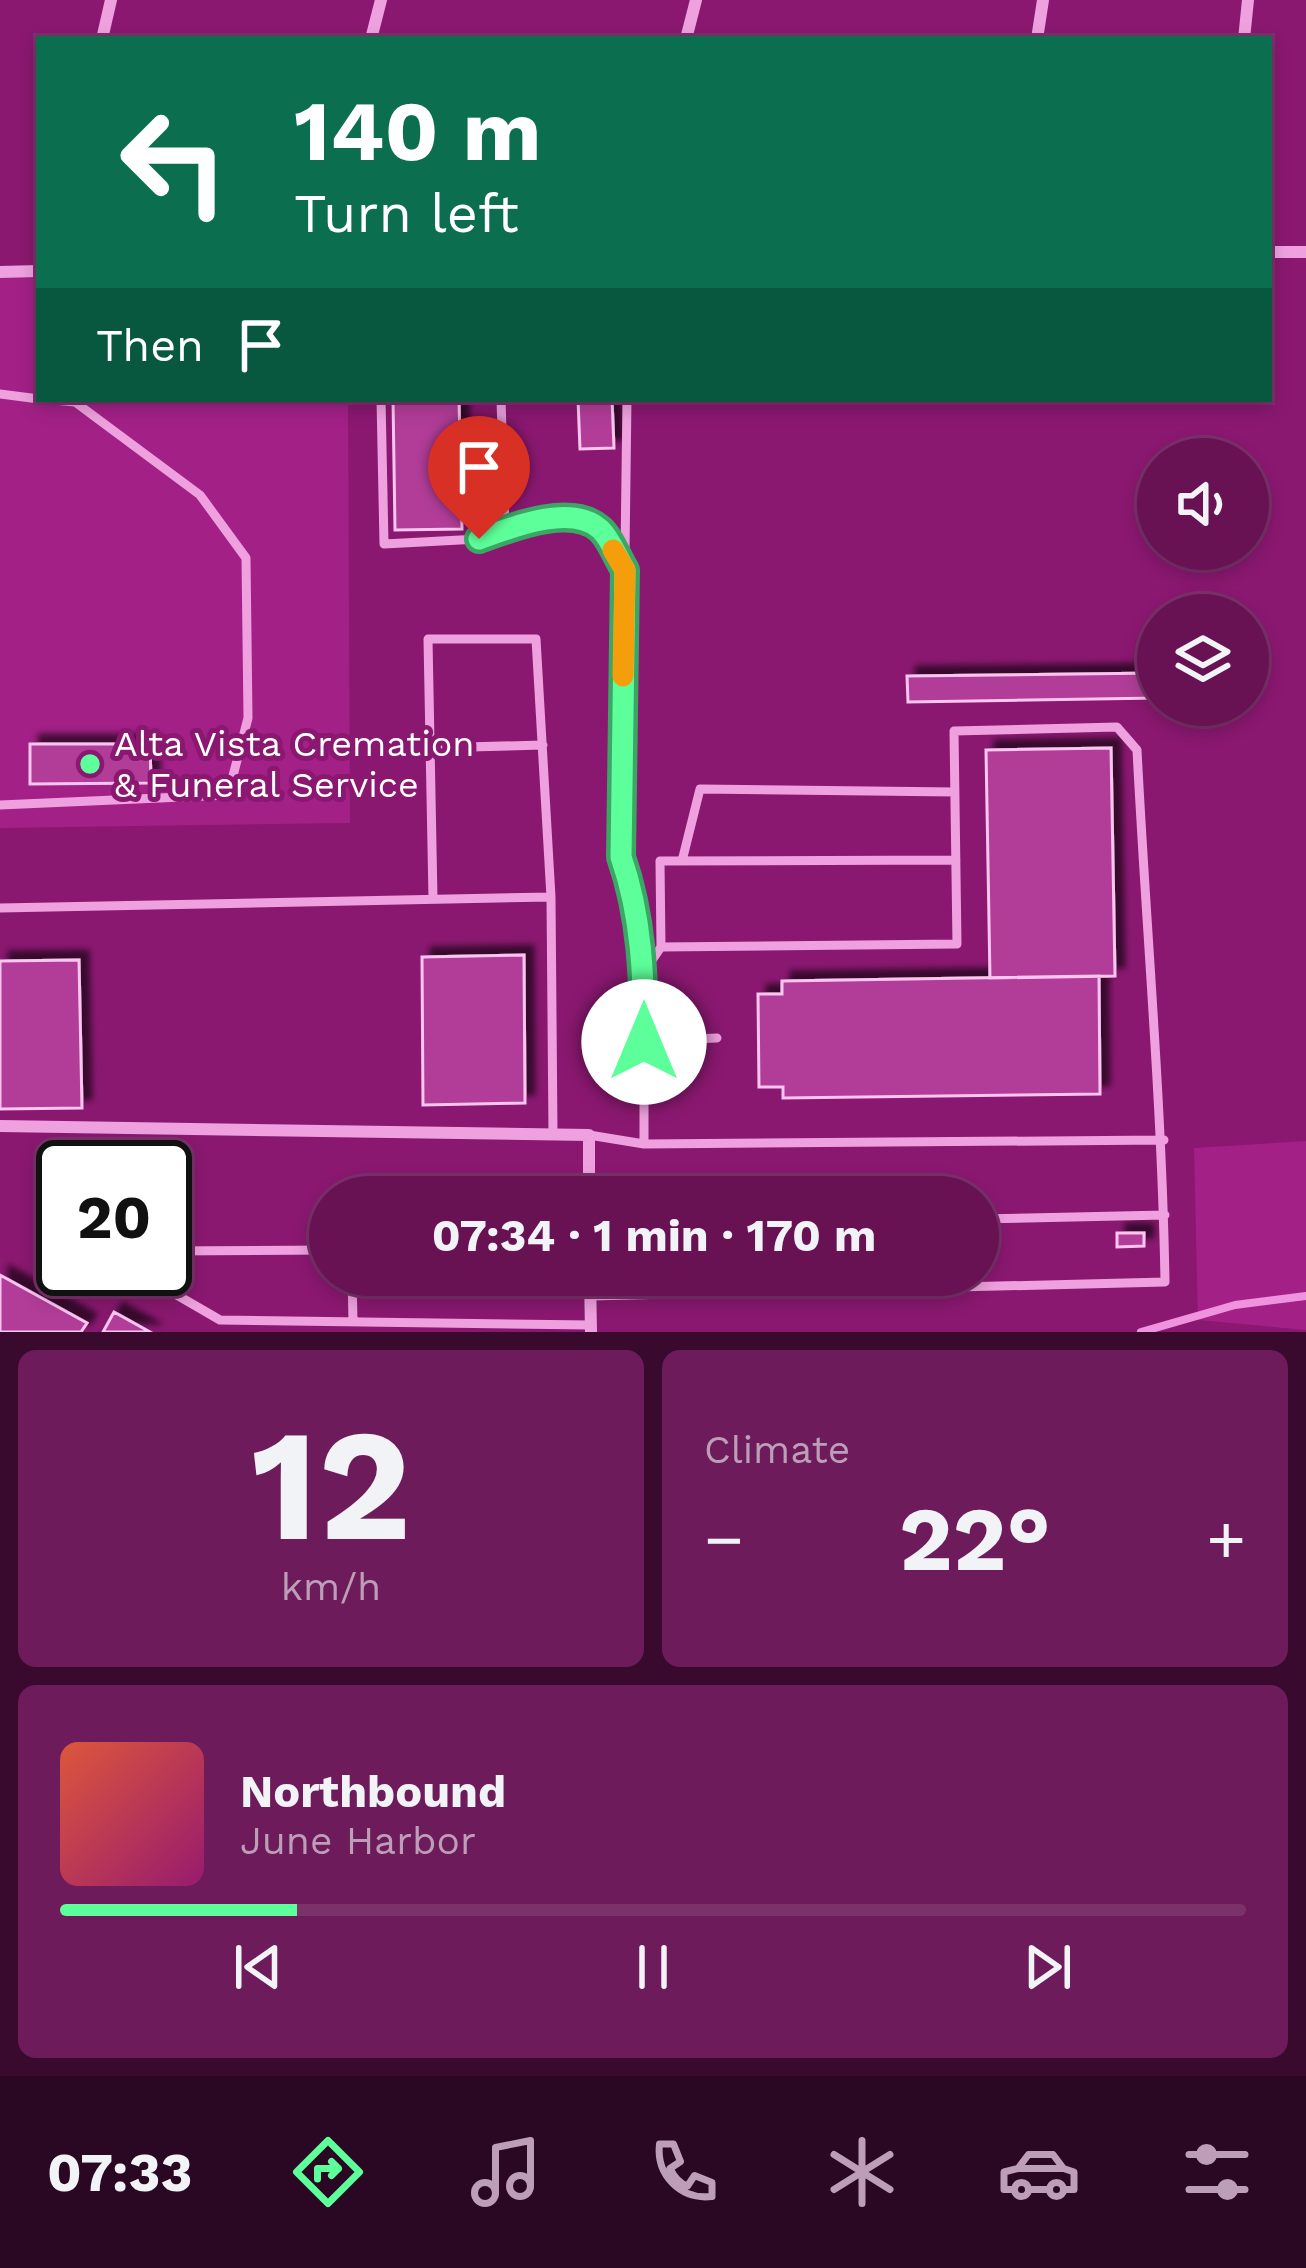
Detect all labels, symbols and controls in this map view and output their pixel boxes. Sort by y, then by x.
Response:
text: 140 m [294,82,542,180]
icon: left [96,84,252,240]
text: Turn left [294,182,519,245]
icon: arrive [228,312,294,378]
text: Then [96,319,204,372]
pin [428,416,530,539]
icon: arrive [446,434,512,500]
map controls [1137,438,1269,726]
button: sound [1137,438,1269,570]
button: layers [1137,594,1269,726]
place label: Alta Vista Cremation & Funeral Service [114,723,475,806]
marker: Alta Vista Cremation & Funeral Service [77,751,103,777]
position arrow [581,979,707,1105]
speed limit sign: 20 [36,1140,192,1296]
text: 07:34 · 1 min · 170 m [432,1209,876,1262]
text: 12 [251,1394,411,1577]
text: Climate [704,1427,850,1472]
text: 22° [899,1486,1051,1592]
text: − [704,1501,744,1578]
text: + [1206,1501,1246,1578]
text: km/h [281,1564,381,1609]
text: Northbound [240,1765,506,1818]
text: June Harbor [240,1818,476,1863]
icon: previous [225,1934,291,2000]
icon: pause [620,1934,686,2000]
icon: next [1015,1934,1081,2000]
icon: directions [286,2130,370,2214]
icon: music [464,2130,548,2214]
icon: phone [642,2130,726,2214]
icon: climate [820,2130,904,2214]
icon: car [997,2130,1081,2214]
icon: filters [1175,2130,1259,2214]
text: 07:33 [47,2141,192,2204]

